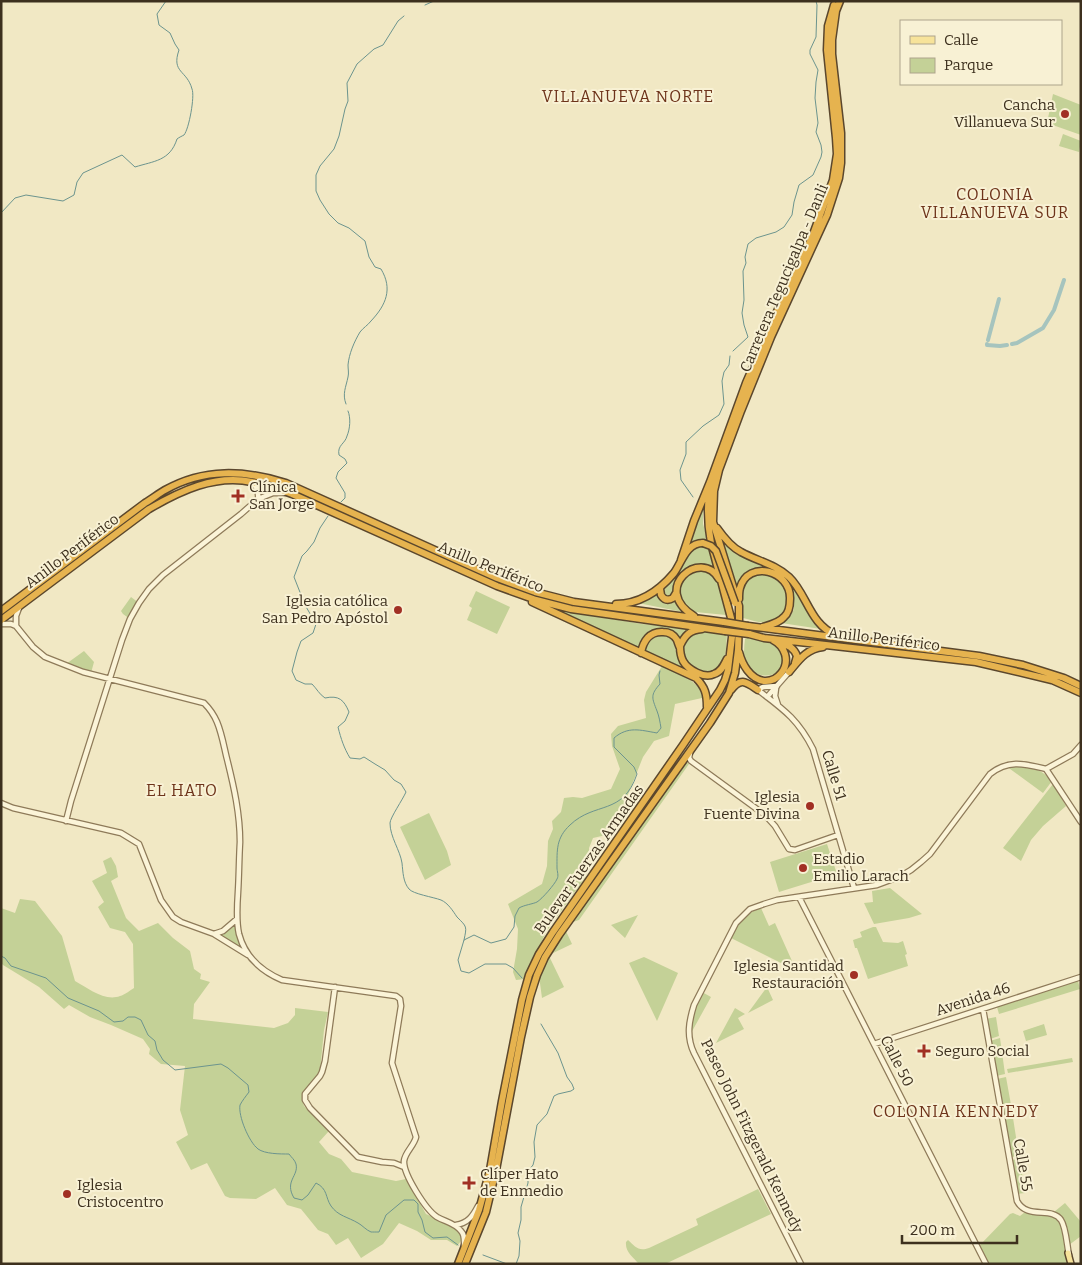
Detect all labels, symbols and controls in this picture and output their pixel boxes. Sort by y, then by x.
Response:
legend [900,20,1062,85]
text: Calle [944,31,978,49]
text: Parque [944,56,993,74]
district label: VILLANUEVA NORTE [542,87,714,106]
place label: Cancha Villanueva Sur [954,96,1055,131]
marker: Cancha Villanueva Sur [1059,108,1071,120]
street label: Carretera Tegucigalpa - Danli [736,181,832,375]
district label: COLONIA VILLANUEVA SUR [921,185,1069,222]
place label: Clínica San Jorge [249,478,314,513]
marker: Clínica San Jorge [231,489,245,503]
street label: Anillo Periférico [22,510,122,592]
street label: Anillo Periférico [435,538,547,596]
place label: Iglesia católica San Pedro Apóstol [262,592,388,627]
marker: Iglesia católica San Pedro Apóstol [392,604,404,616]
street label: Anillo Periférico [827,623,941,655]
street label: Calle 51 [818,748,850,802]
district label: EL HATO [146,781,218,800]
street label: Bulevar Fuerzas Armadas [531,781,647,937]
place label: Iglesia Fuente Divina [704,788,800,823]
marker: Iglesia Fuente Divina [804,800,816,812]
place label: Estadio Emilio Larach [813,850,909,885]
marker: Estadio Emilio Larach [797,862,809,874]
place label: Iglesia Santidad Restauración [734,957,844,992]
marker: Iglesia Santidad Restauración [848,969,860,981]
street label: Avenida 46 [934,978,1013,1019]
street label: Calle 50 [876,1032,918,1090]
street label: Paseo John Fitzgerald Kennedy [697,1036,807,1236]
place label: Seguro Social [935,1042,1029,1060]
marker: Seguro Social [917,1044,931,1058]
district label: COLONIA KENNEDY [873,1102,1039,1121]
street label: Calle 55 [1009,1137,1037,1193]
place label: Clíper Hato de Enmedio [480,1165,563,1200]
place label: Iglesia Cristocentro [77,1176,164,1211]
marker: Clíper Hato de Enmedio [462,1176,476,1190]
marker: Iglesia Cristocentro [61,1188,73,1200]
scale bar [902,1212,1017,1244]
text: 200 m [910,1221,955,1239]

